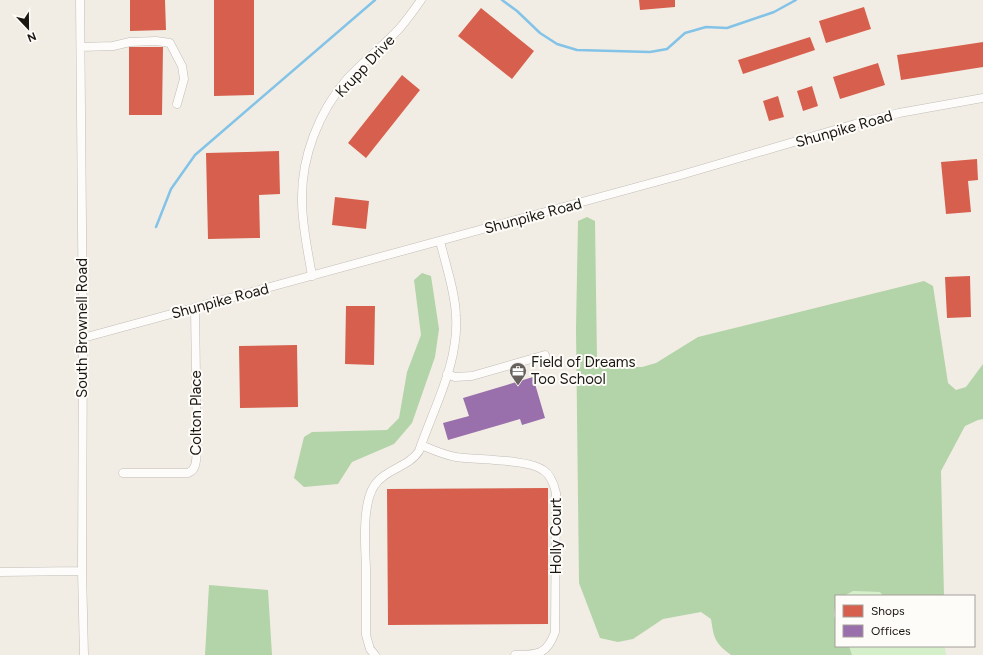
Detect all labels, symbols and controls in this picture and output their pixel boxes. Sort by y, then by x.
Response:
north arrow [8,8,48,48]
text: N [25,29,38,44]
street label: Krupp Drive [332,31,398,101]
street label: Shunpike Road [793,107,895,151]
street label: Shunpike Road [482,194,584,238]
street label: South Brownell Road [73,258,91,398]
street label: Shunpike Road [169,279,271,323]
place label: Field of Dreams Too School [531,353,636,388]
office icon: Field of Dreams Too School [508,361,528,386]
street label: Colton Place [187,370,205,456]
street label: Holly Court [547,497,565,574]
legend [835,595,975,647]
text: Shops [871,604,905,618]
text: Offices [871,624,911,638]

